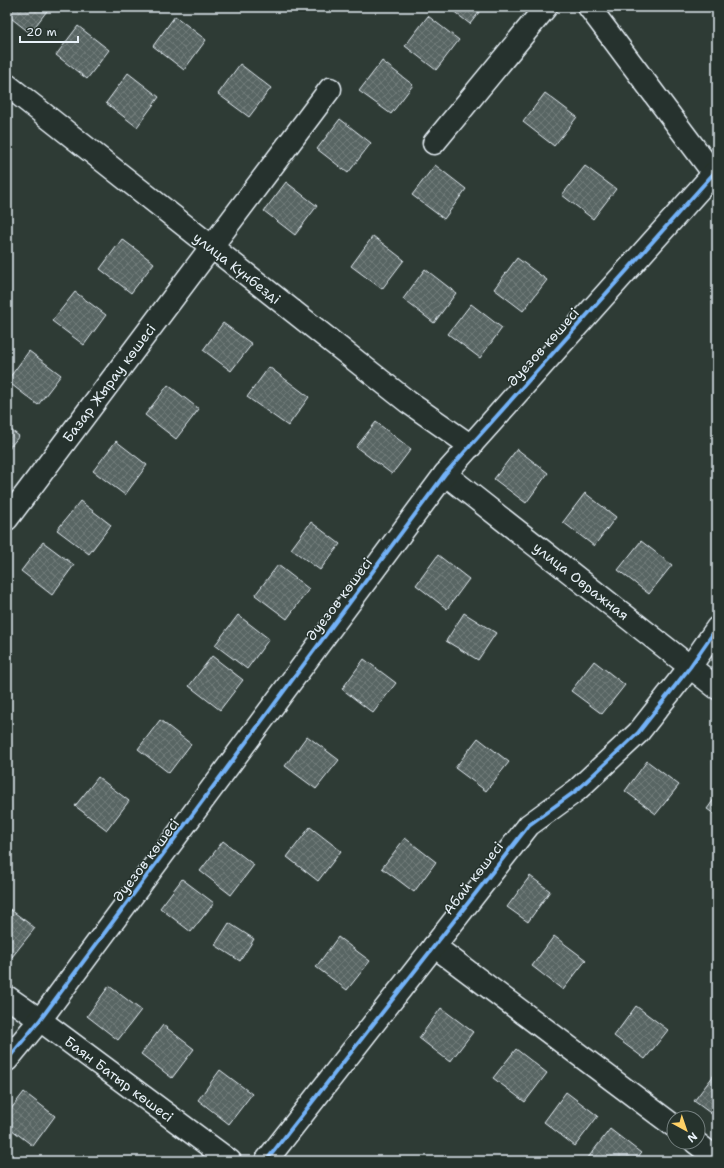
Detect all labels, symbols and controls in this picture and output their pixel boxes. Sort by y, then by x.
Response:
scale bar [20,18,78,44]
text: 20 m [26,24,57,40]
street label: улица Күнбезді [190,228,284,308]
street label: Әуезов көшесі [503,304,583,390]
street label: Базар Жырау көшесі [58,320,160,446]
street label: улица Овражная [529,538,633,624]
street label: Әуезов көшесі [302,554,376,644]
street label: Әуезов көшесі [109,815,183,905]
street label: Абай көшесі [439,838,507,918]
street label: Баян Батыр көшесі [61,1032,177,1126]
north arrow [666,1110,706,1150]
text: N [684,1129,700,1146]

